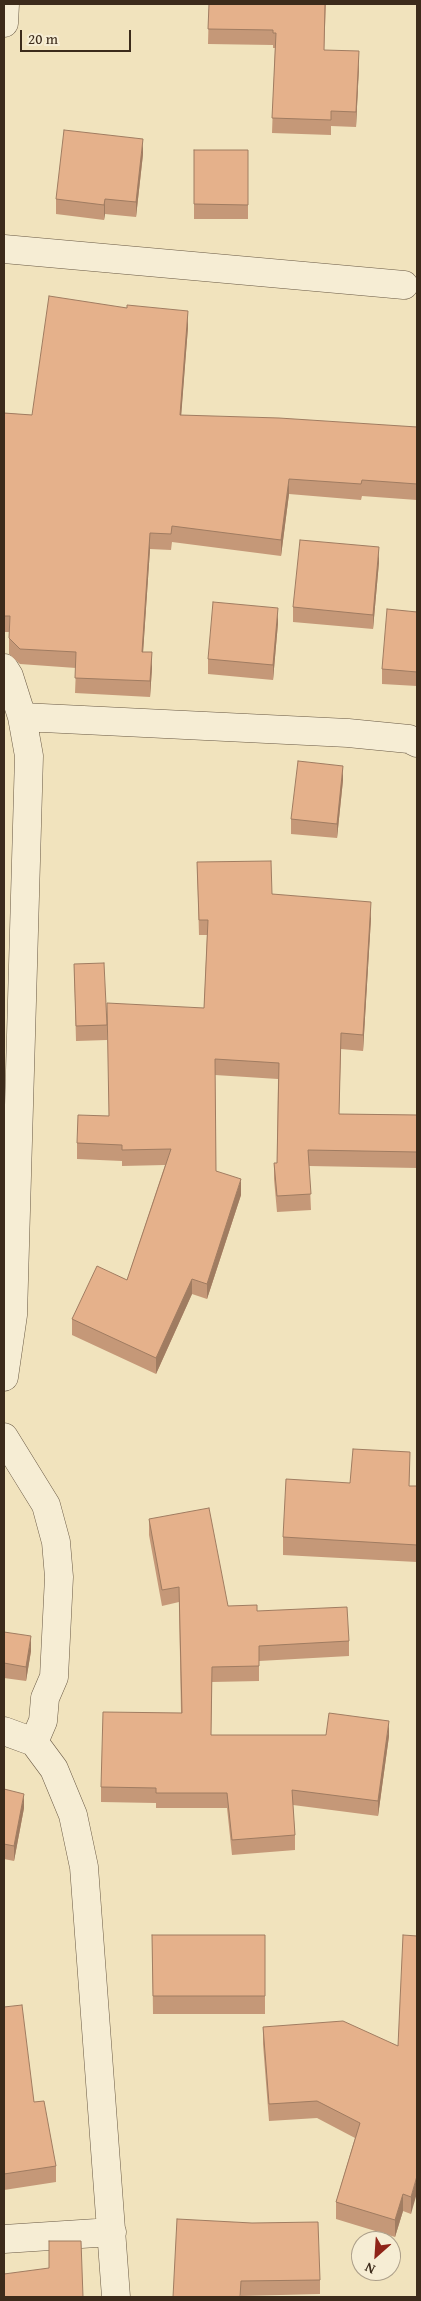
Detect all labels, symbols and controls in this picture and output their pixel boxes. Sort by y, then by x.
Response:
scale bar [22,20,134,52]
text: 20 m [28,28,58,49]
north arrow [351,2231,401,2281]
text: N [361,2258,378,2280]

